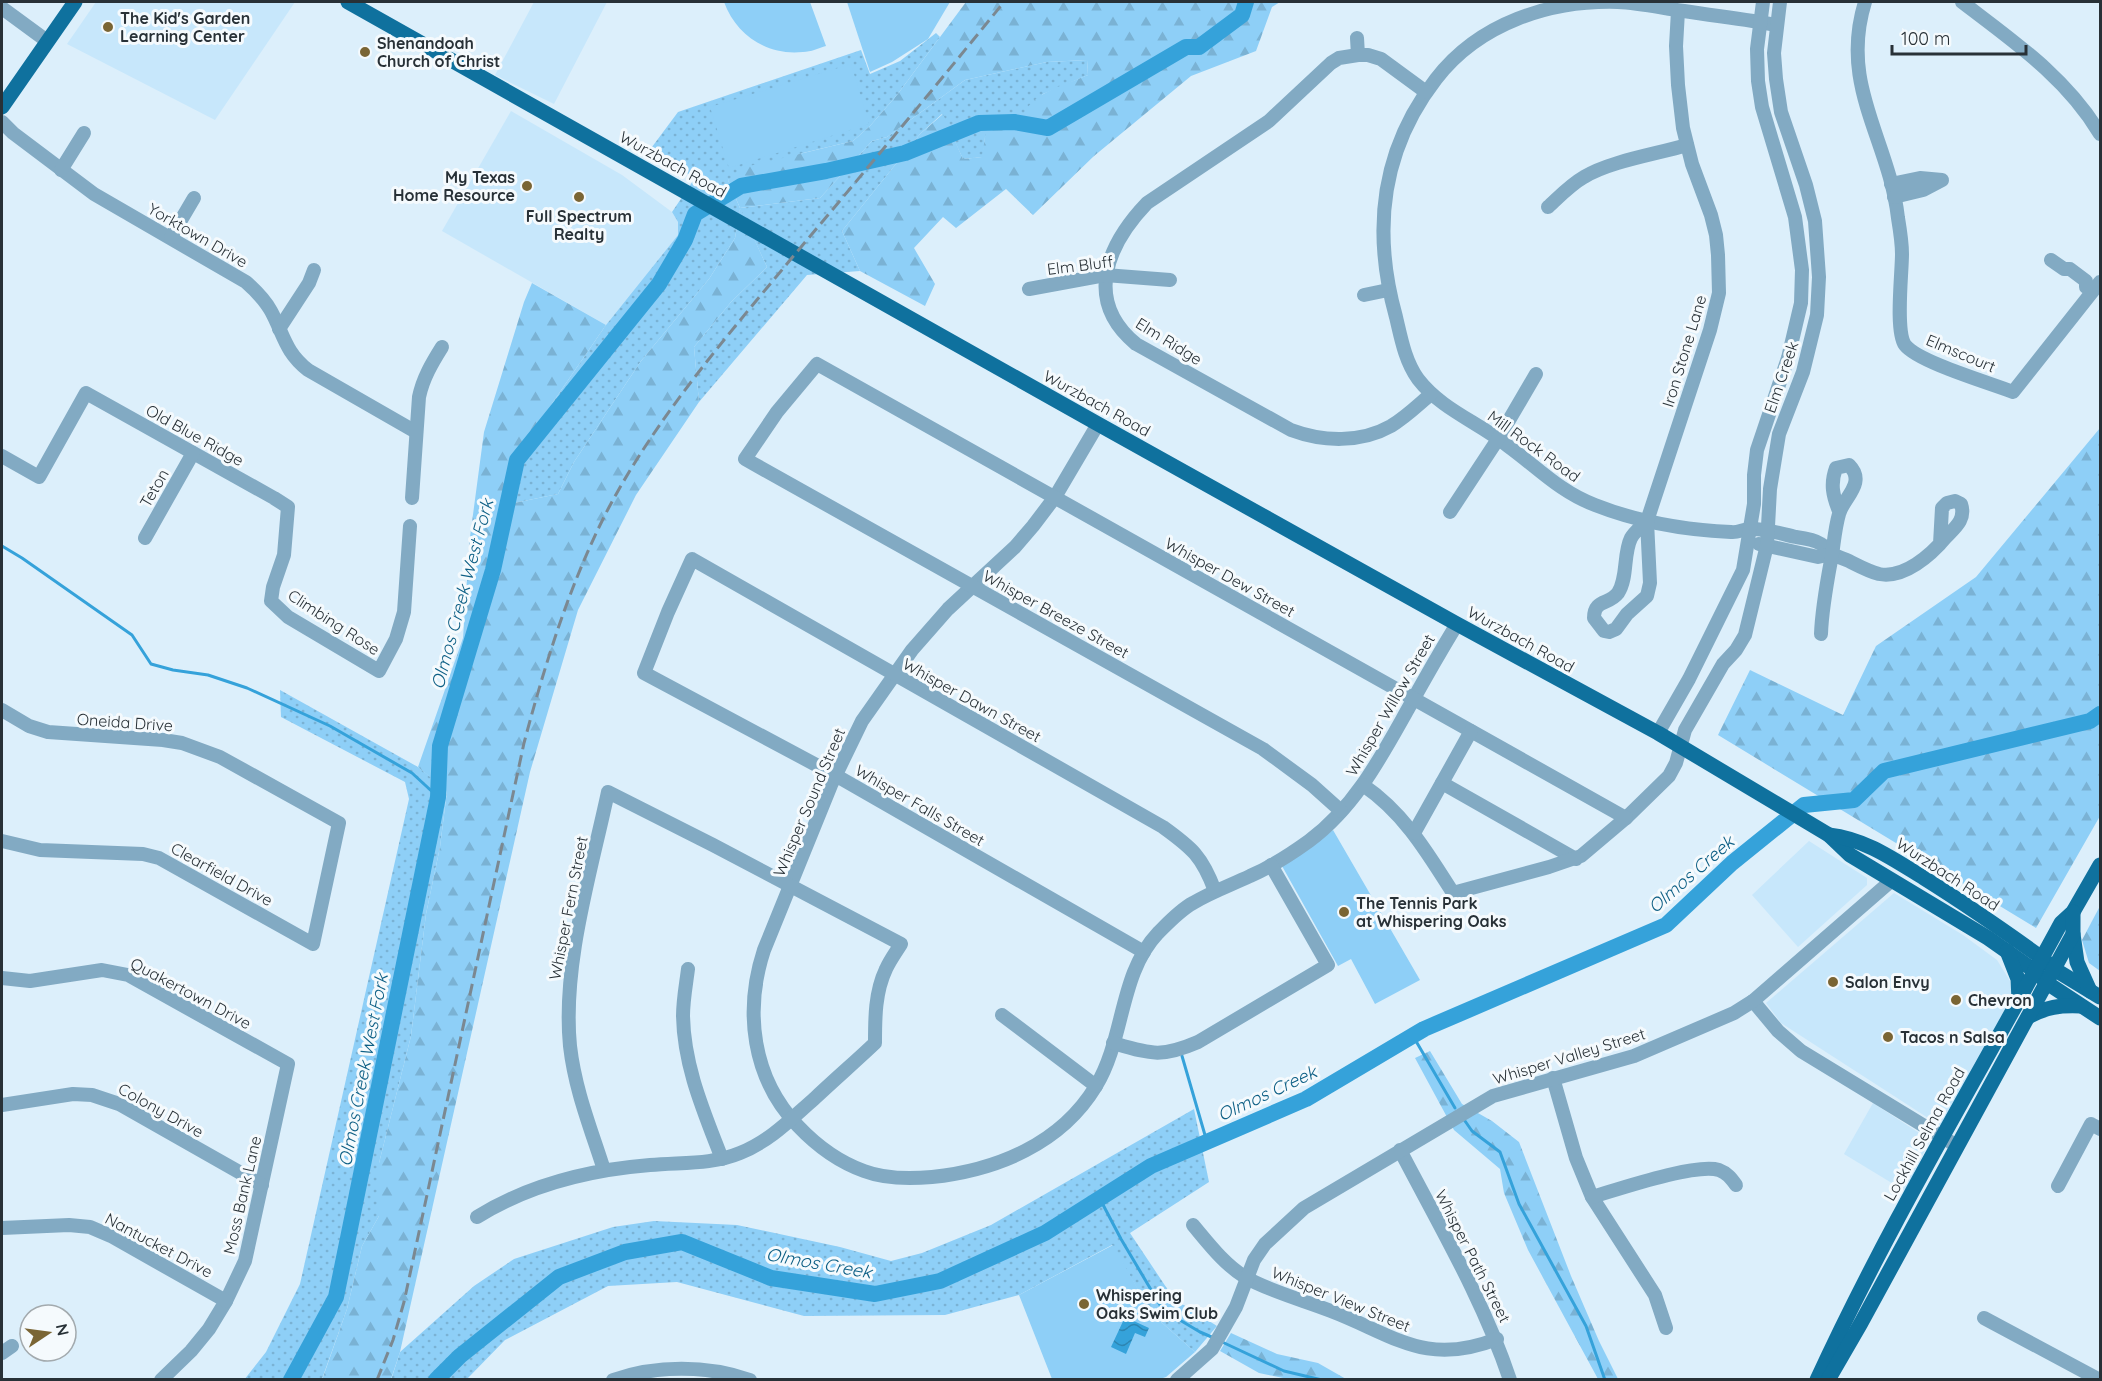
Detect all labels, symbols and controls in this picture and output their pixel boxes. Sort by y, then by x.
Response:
place label: The Kid's Garden Learning Center [120,8,250,46]
scale bar [1892,18,2026,56]
marker: The Kid's Garden Learning Center [101,20,115,34]
text: 100 m [1901,27,1950,50]
place label: Shenandoah Church of Christ [377,33,500,71]
marker: Shenandoah Church of Christ [358,45,372,59]
street label: Wurzbach Road [616,126,730,202]
place label: My Texas Home Resource [393,167,515,205]
marker: My Texas Home Resource [520,179,534,193]
marker: Full Spectrum Realty [572,190,586,204]
street label: Yorktown Drive [145,198,251,272]
place label: Full Spectrum Realty [526,206,632,244]
street label: Elm Bluff [1046,251,1115,279]
street label: Iron Stone Lane [1657,292,1711,410]
street label: Elm Ridge [1132,313,1206,369]
street label: Elmscourt [1923,329,1999,377]
street label: Elm Creek [1759,338,1803,416]
street label: Wurzbach Road [1040,365,1154,441]
street label: Old Blue Ridge [143,400,247,470]
street label: Mill Rock Road [1484,406,1584,486]
street label: Teton [135,465,173,511]
water label: Olmos Creek West Fork [426,495,499,692]
street label: Whisper Dew Street [1162,533,1298,621]
street label: Whisper Breeze Street [980,566,1132,662]
street label: Climbing Rose [284,585,384,659]
street label: Wurzbach Road [1464,601,1578,677]
street label: Whisper Willow Street [1341,630,1439,780]
street label: Whisper Dawn Street [899,654,1045,746]
street label: Oneida Drive [76,709,174,735]
street label: Whisper Sound Street [769,725,849,879]
street label: Whisper Falls Street [852,760,988,850]
water label: Olmos Creek [1643,829,1740,918]
street label: Wurzbach Road [1893,833,2003,915]
street label: Whisper Fern Street [544,834,592,982]
street label: Clearfield Drive [168,838,276,910]
place label: The Tennis Park at Whispering Oaks [1356,893,1507,931]
marker: The Tennis Park at Whispering Oaks [1337,905,1351,919]
street label: Quakertown Drive [127,953,255,1033]
water label: Olmos Creek West Fork [333,970,393,1168]
place label: Salon Envy [1845,972,1930,992]
marker: Salon Envy [1826,975,1840,989]
place label: Chevron [1968,990,2032,1010]
marker: Chevron [1949,993,1963,1007]
street label: Whisper Valley Street [1490,1023,1648,1089]
place label: Tacos n Salsa [1900,1027,2005,1047]
marker: Tacos n Salsa [1881,1030,1895,1044]
water label: Olmos Creek [1214,1059,1322,1126]
street label: Lockhill Selma Road [1879,1064,1969,1204]
street label: Colony Drive [115,1078,207,1142]
street label: Moss Bank Lane [219,1134,265,1256]
street label: Whisper Path Street [1431,1186,1515,1326]
street label: Nantucket Drive [102,1208,216,1282]
water label: Olmos Creek [764,1242,875,1284]
street label: Whisper View Street [1269,1262,1413,1336]
place label: Whispering Oaks Swim Club [1096,1285,1218,1323]
marker: Whispering Oaks Swim Club [1077,1297,1091,1311]
north arrow [18,1303,78,1363]
text: N [52,1322,74,1338]

